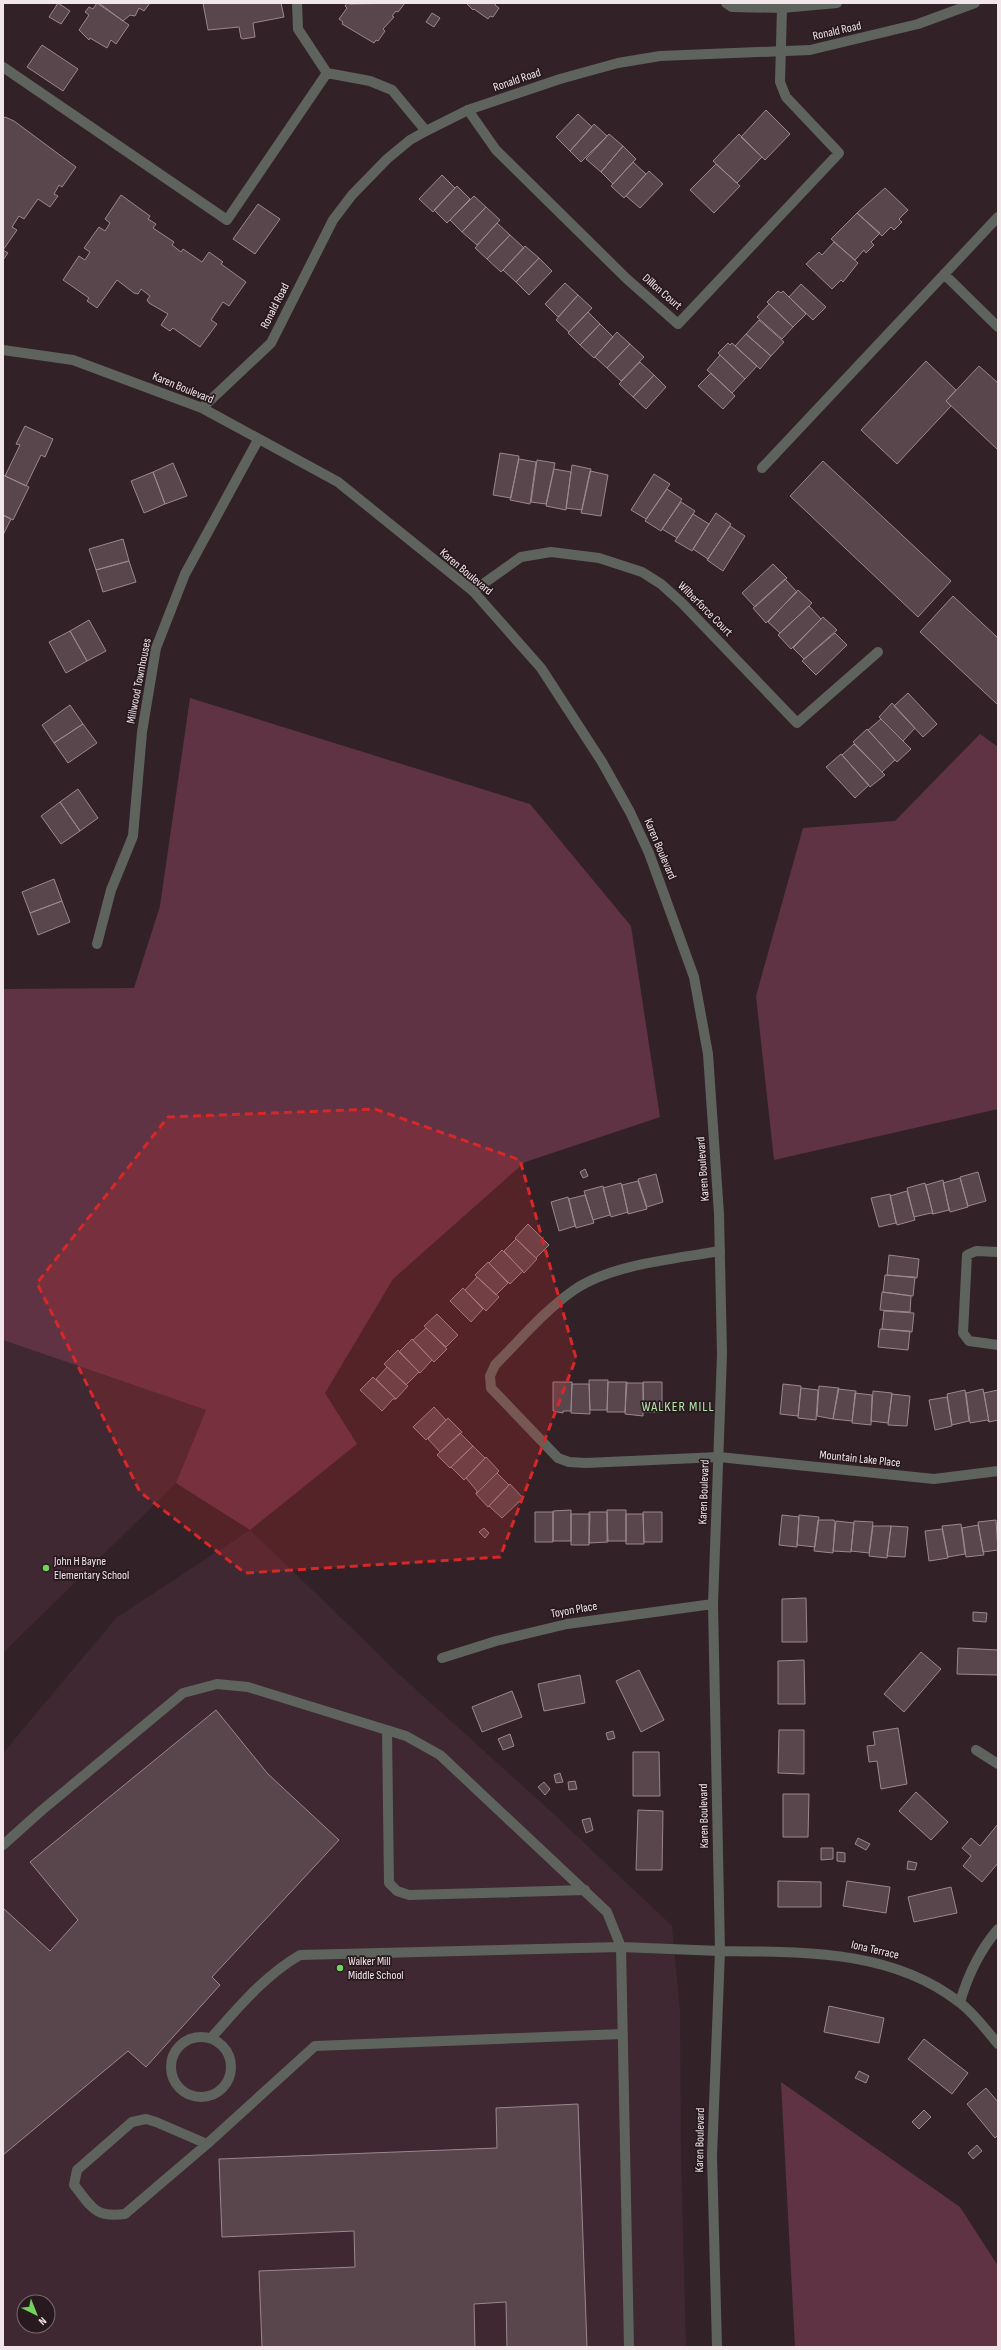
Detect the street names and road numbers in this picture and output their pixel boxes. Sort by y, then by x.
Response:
street label: Ronald Road [811,18,863,44]
street label: Ronald Road [491,65,543,95]
street label: Dillon Court [639,271,685,313]
street label: Ronald Road [257,281,293,331]
street label: Karen Boulevard [150,369,216,407]
street label: Karen Boulevard [436,545,496,599]
street label: Wilberforce Court [674,578,736,640]
street label: Millwood Townhouses [123,637,155,725]
street label: Karen Boulevard [640,816,680,882]
street label: Karen Boulevard [693,1136,713,1202]
street label: Mountain Lake Place [819,1447,901,1471]
street label: Karen Boulevard [695,1459,713,1525]
street label: Toyon Place [550,1599,599,1621]
street label: Karen Boulevard [696,1783,712,1849]
street label: Iona Terrace [850,1937,901,1963]
street label: Karen Boulevard [692,2107,708,2173]

